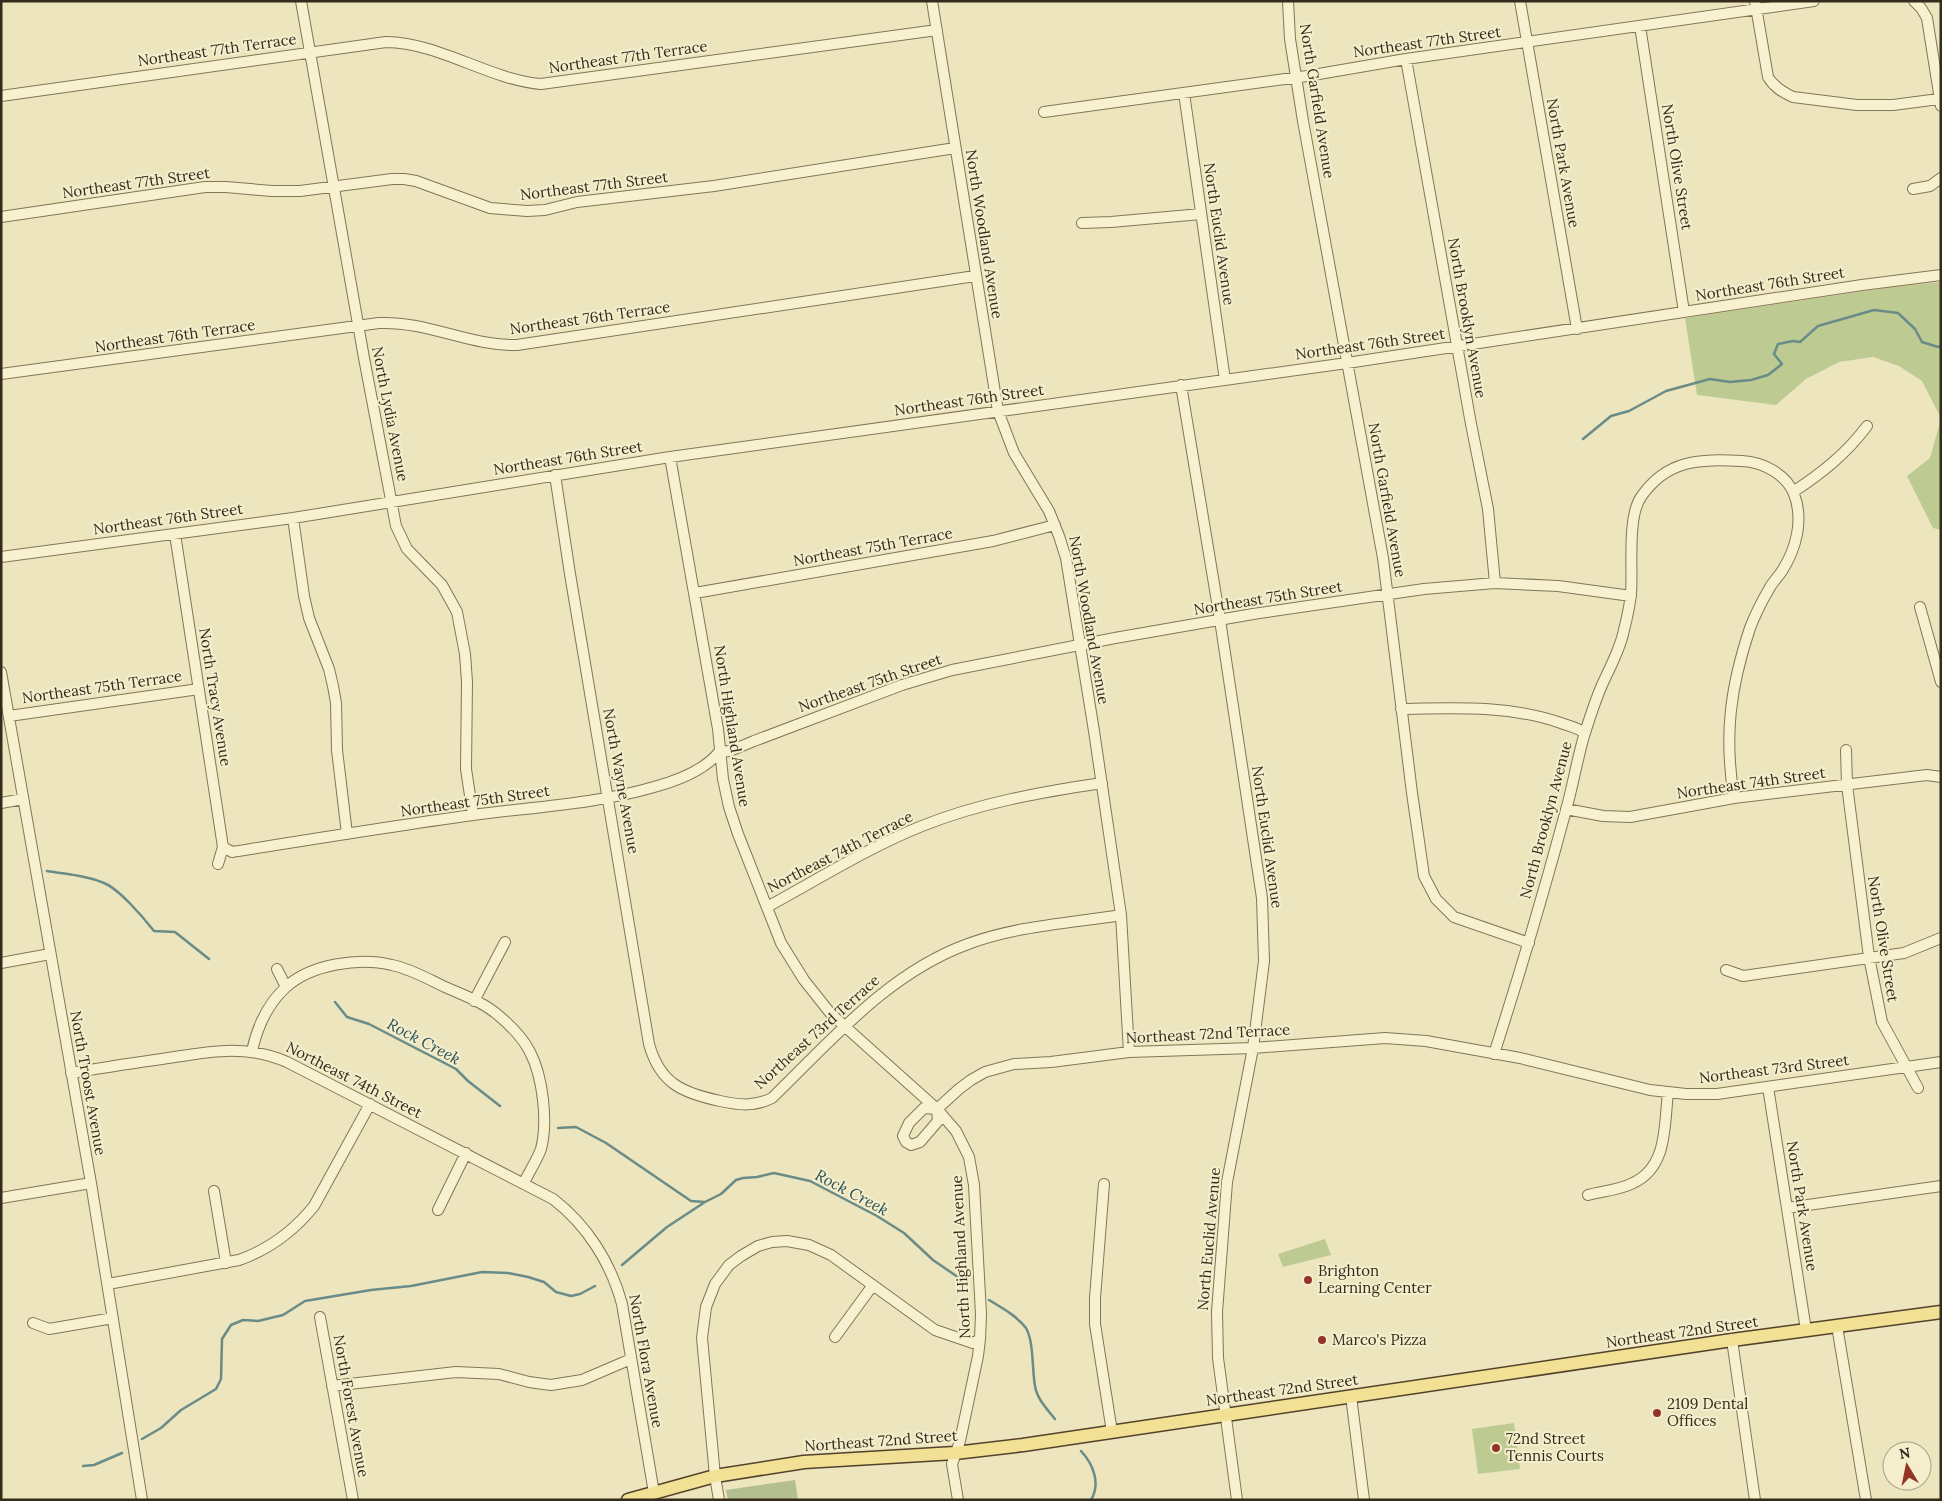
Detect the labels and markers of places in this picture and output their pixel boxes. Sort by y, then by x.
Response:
place label: Brighton Learning Center [1318,1261,1432,1297]
marker: Brighton Learning Center [1302,1274,1314,1286]
place label: Marco's Pizza [1332,1330,1427,1349]
marker: Marco's Pizza [1316,1334,1328,1346]
place label: 2109 Dental Offices [1667,1394,1748,1430]
marker: 2109 Dental Offices [1651,1407,1663,1419]
place label: 72nd Street Tennis Courts [1506,1429,1604,1465]
marker: 72nd Street Tennis Courts [1490,1442,1502,1454]

